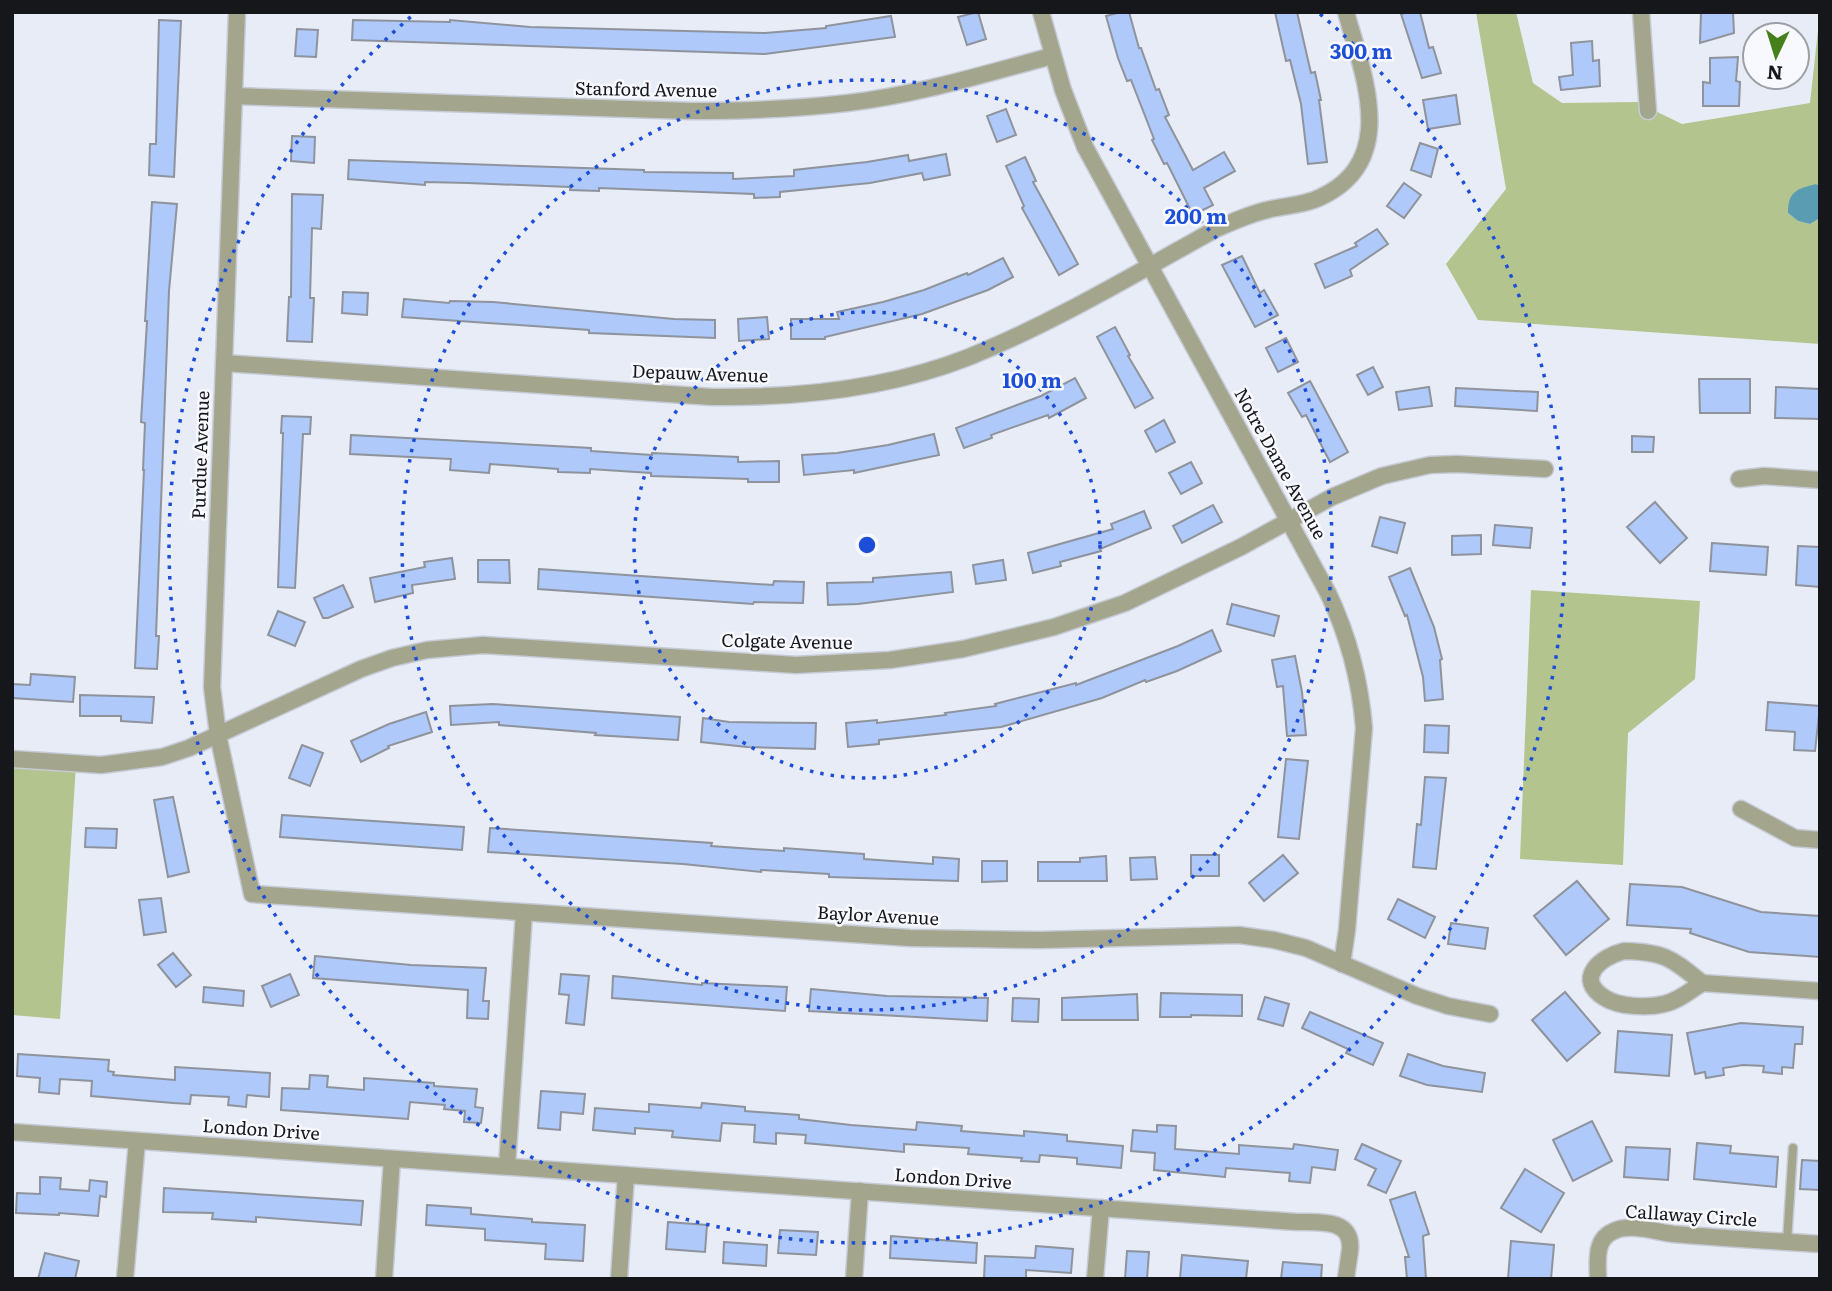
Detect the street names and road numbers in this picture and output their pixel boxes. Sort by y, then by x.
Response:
street label: Stanford Avenue [575,74,717,103]
street label: Depauw Avenue [631,357,769,388]
street label: Notre Dame Avenue [1228,383,1334,544]
street label: Purdue Avenue [184,390,215,520]
street label: Colgate Avenue [721,626,853,655]
street label: Baylor Avenue [816,898,940,931]
street label: London Drive [201,1111,321,1146]
street label: London Drive [893,1160,1013,1195]
street label: Callaway Circle [1624,1196,1758,1233]

